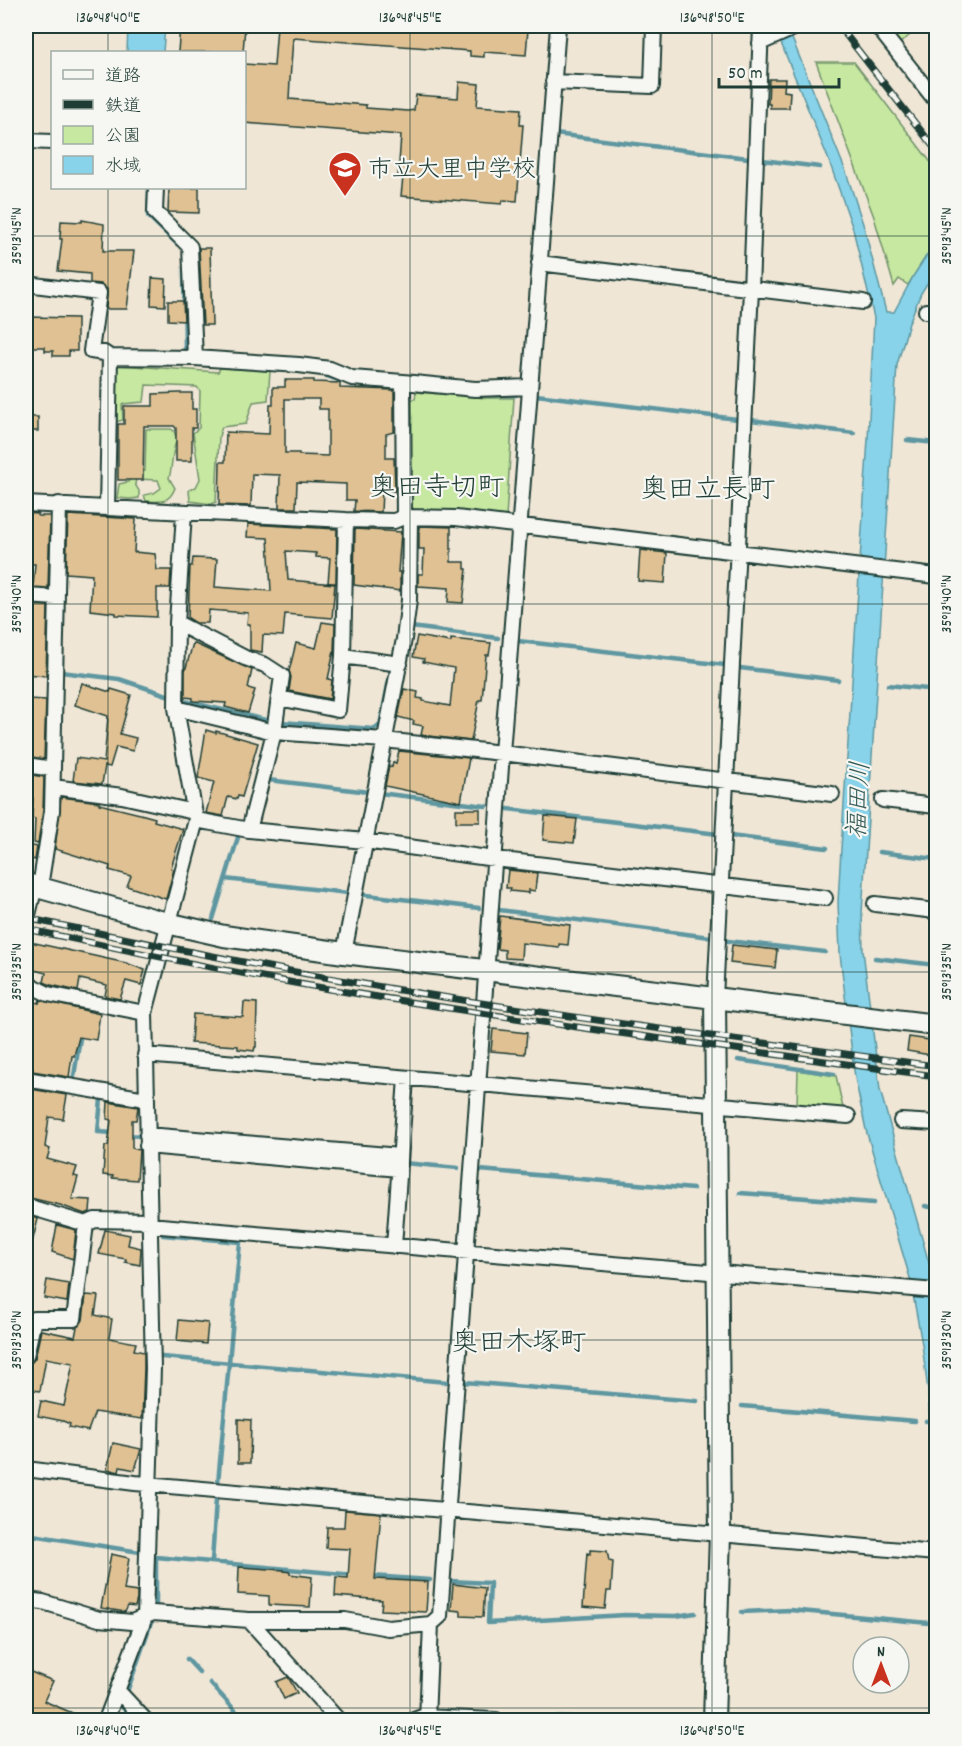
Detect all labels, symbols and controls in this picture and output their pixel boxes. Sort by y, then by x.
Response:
text: 136°48'40"E [76,8,140,30]
text: 136°48'45"E [379,8,441,30]
text: 136°48'50"E [680,8,744,30]
legend [51,51,246,189]
scale bar [719,51,839,89]
text: 50 m [728,62,763,87]
text: 道路 [105,65,141,90]
text: 鉄道 [105,95,141,120]
text: 公園 [105,125,141,150]
school or university icon: 市立大里中学校 [327,150,363,197]
place label: 市立大里中学校 [368,154,536,188]
text: 水域 [105,155,141,180]
text: 35°13'45"N [7,207,29,265]
text: 35°13'45"N [937,207,959,265]
district label: 奥田寺切町 [370,470,505,509]
district label: 奥田立長町 [641,472,776,511]
text: 35°13'40"N [7,575,29,633]
text: 35°13'40"N [937,575,959,633]
water label: 福田川 [840,760,881,840]
text: 35°13'35"N [7,943,29,1001]
text: 35°13'35"N [937,943,959,1001]
text: 35°13'30"N [7,1311,29,1369]
text: 35°13'30"N [937,1311,959,1369]
district label: 奥田木塚町 [452,1325,587,1364]
north arrow [851,1635,911,1695]
text: N [877,1641,885,1664]
text: 136°48'40"E [76,1721,140,1743]
text: 136°48'45"E [379,1721,441,1743]
text: 136°48'50"E [680,1721,744,1743]

